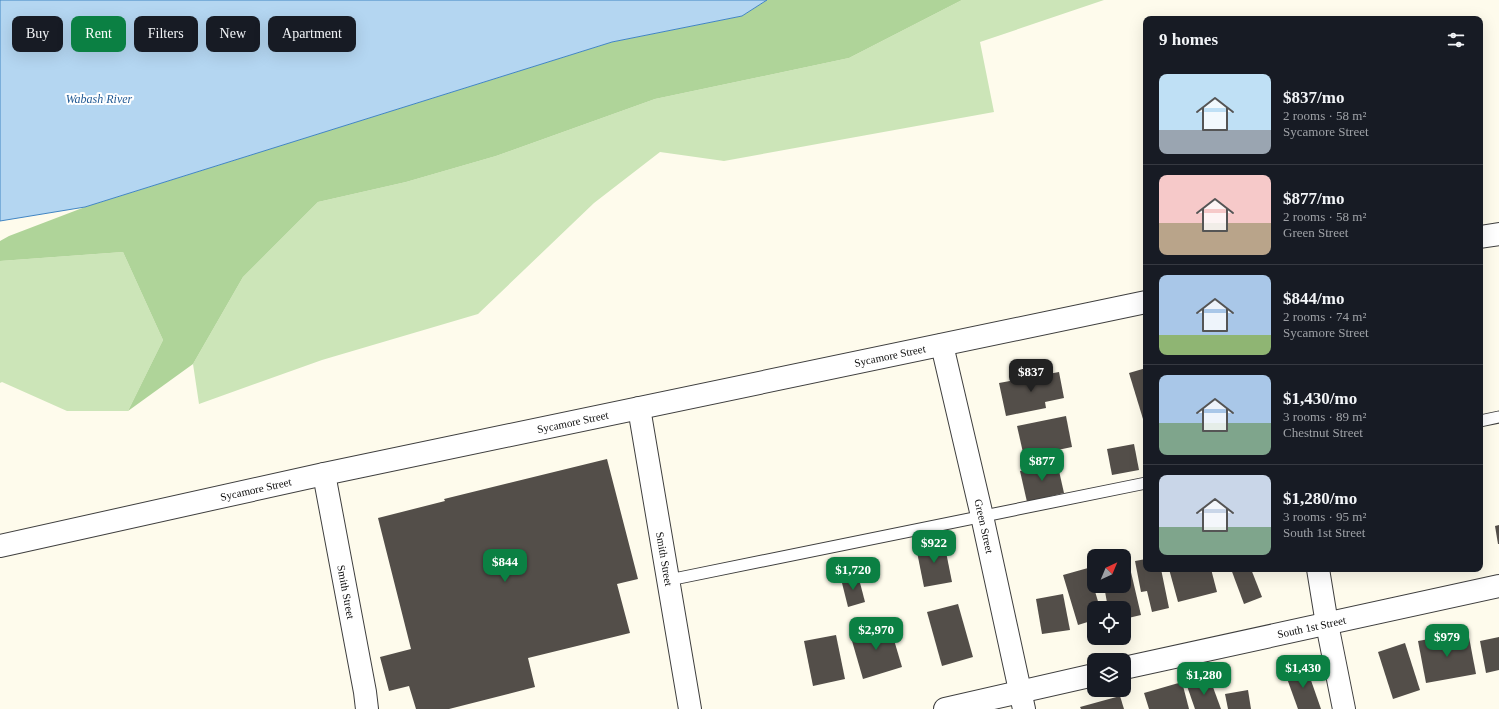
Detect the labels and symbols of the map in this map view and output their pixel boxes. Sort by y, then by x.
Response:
water label: Wabash River [66,92,133,106]
street label: Sycamore Street [853,342,927,369]
pin: $837 [1007,359,1055,393]
street label: Sycamore Street [536,409,609,435]
pin: $877 [1018,448,1066,482]
street label: Sycamore Street [219,475,292,503]
street label: Green Street [972,498,996,554]
pin: $922 [910,530,958,564]
street label: Smith Street [654,531,675,587]
pin: $844 [481,549,529,583]
north arrow [1087,549,1131,593]
pin: $1,720 [820,557,886,591]
street label: Smith Street [335,564,357,620]
street label: South 1st Street [1276,614,1347,640]
pin: $2,970 [843,617,909,651]
pin: $979 [1423,624,1471,658]
pin: $1,430 [1270,655,1336,689]
pin: $1,280 [1171,662,1237,696]

